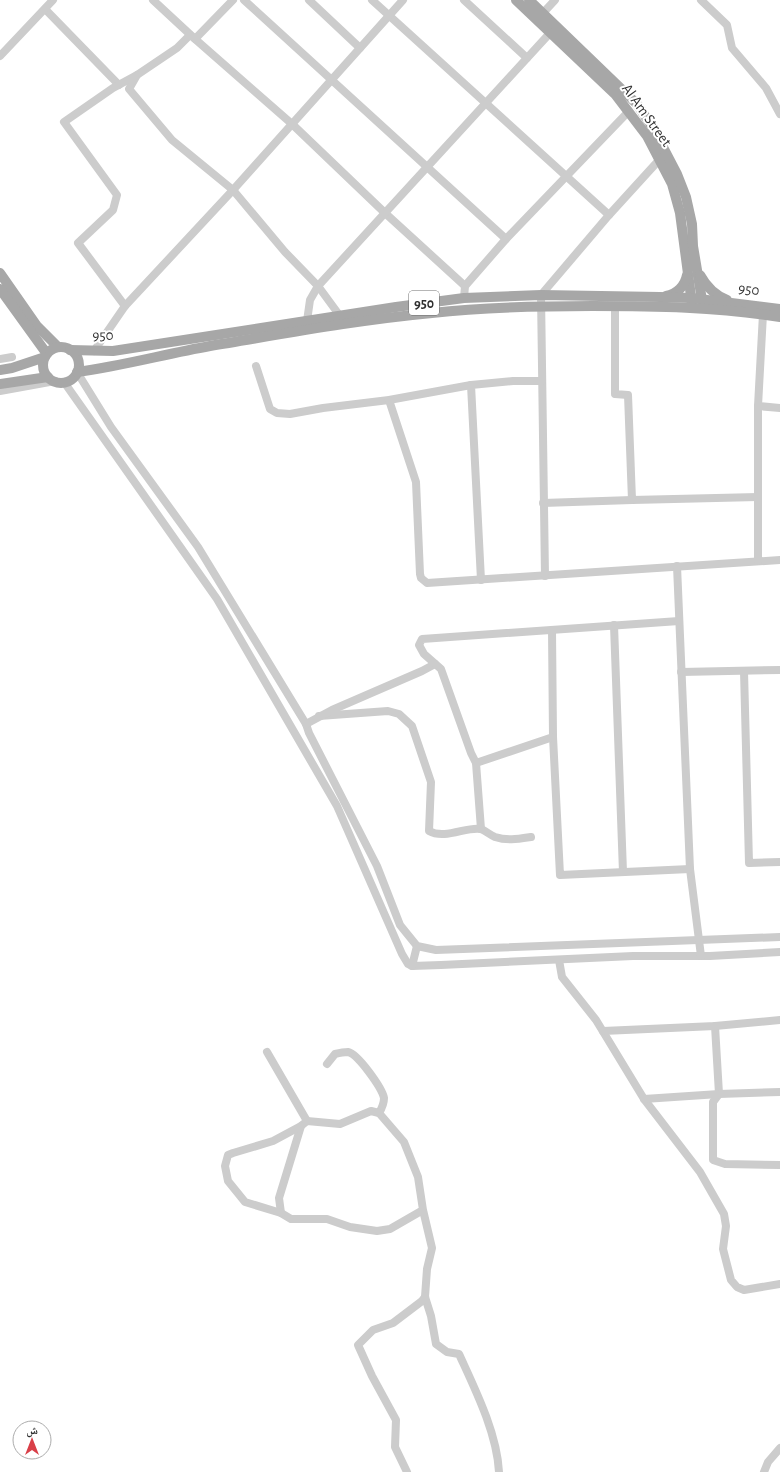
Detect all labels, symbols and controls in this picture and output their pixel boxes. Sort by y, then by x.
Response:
street label: Al Am Street [619,81,674,149]
street label: 950 [737,281,760,298]
road number: 950 [409,291,439,315]
street label: 950 [92,328,114,343]
north arrow [12,1420,52,1460]
text: ش [26,1425,38,1438]

